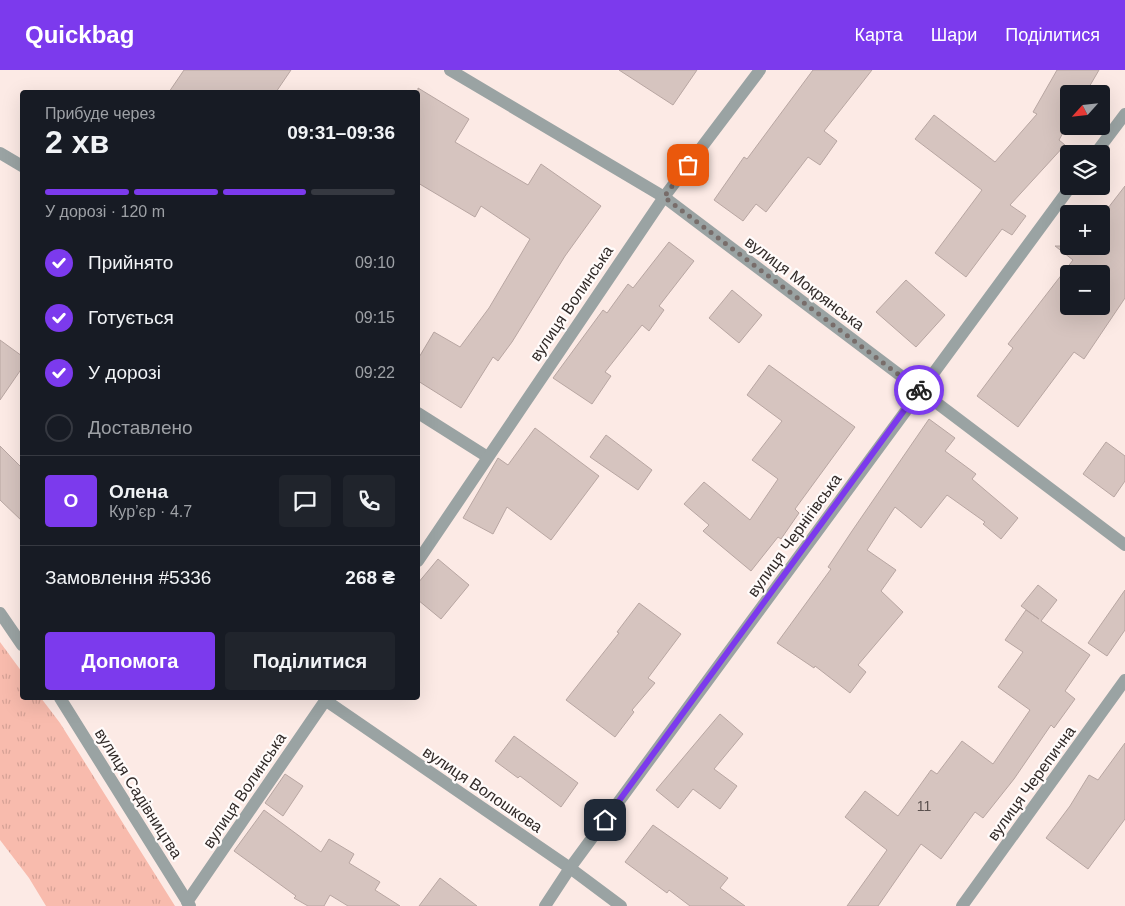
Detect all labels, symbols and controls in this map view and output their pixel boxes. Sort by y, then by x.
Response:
text: Quickbag [25,21,134,48]
text: Карта [855,25,903,45]
text: Шари [931,25,977,45]
text: Поділитися [1005,25,1100,45]
north arrow [1060,85,1110,135]
map controls [1060,85,1110,315]
text: Прибуде через [45,105,155,122]
text: 09:31–09:36 [287,122,395,143]
text: 2 хв [45,124,109,160]
pin [667,144,709,186]
button: layers [1060,145,1110,195]
icon: bag [674,151,702,179]
text: У дорозі · 120 m [45,203,165,220]
button: + [1060,205,1110,255]
street label: вулиця Мокрянська [742,233,868,334]
street label: вулиця Волинська [527,242,616,364]
icon: check [45,249,73,277]
text: Прийнято [88,252,173,273]
text: 09:10 [355,254,395,271]
button: − [1060,265,1110,315]
icon: check [45,304,73,332]
text: Готується [88,307,174,328]
text: 09:15 [355,309,395,326]
icon: check [45,359,73,387]
text: У дорозі [88,362,161,383]
text: 09:22 [355,364,395,381]
courier [894,365,944,415]
icon: bike [905,376,933,404]
text: Доставлено [88,417,193,438]
street label: вулиця Чернігівська [744,471,845,600]
button: chat [279,475,331,527]
button: phone [343,475,395,527]
text: Олена [109,481,168,502]
text: О [64,490,78,511]
text: Кур’єр · 4.7 [109,503,192,520]
text: Замовлення #5336 [45,567,211,588]
text: 268 ₴ [345,567,395,588]
button: Допомога [45,632,215,690]
button: Поділитися [225,632,395,690]
street label: вулиця Черепична [984,723,1079,844]
street label: вулиця Садівництва [92,725,186,861]
street label: вулиця Волинська [200,729,289,851]
street label: вулиця Волошкова [420,743,546,836]
house number: 11 [917,798,931,814]
pin [584,799,626,841]
icon: home [591,806,619,834]

